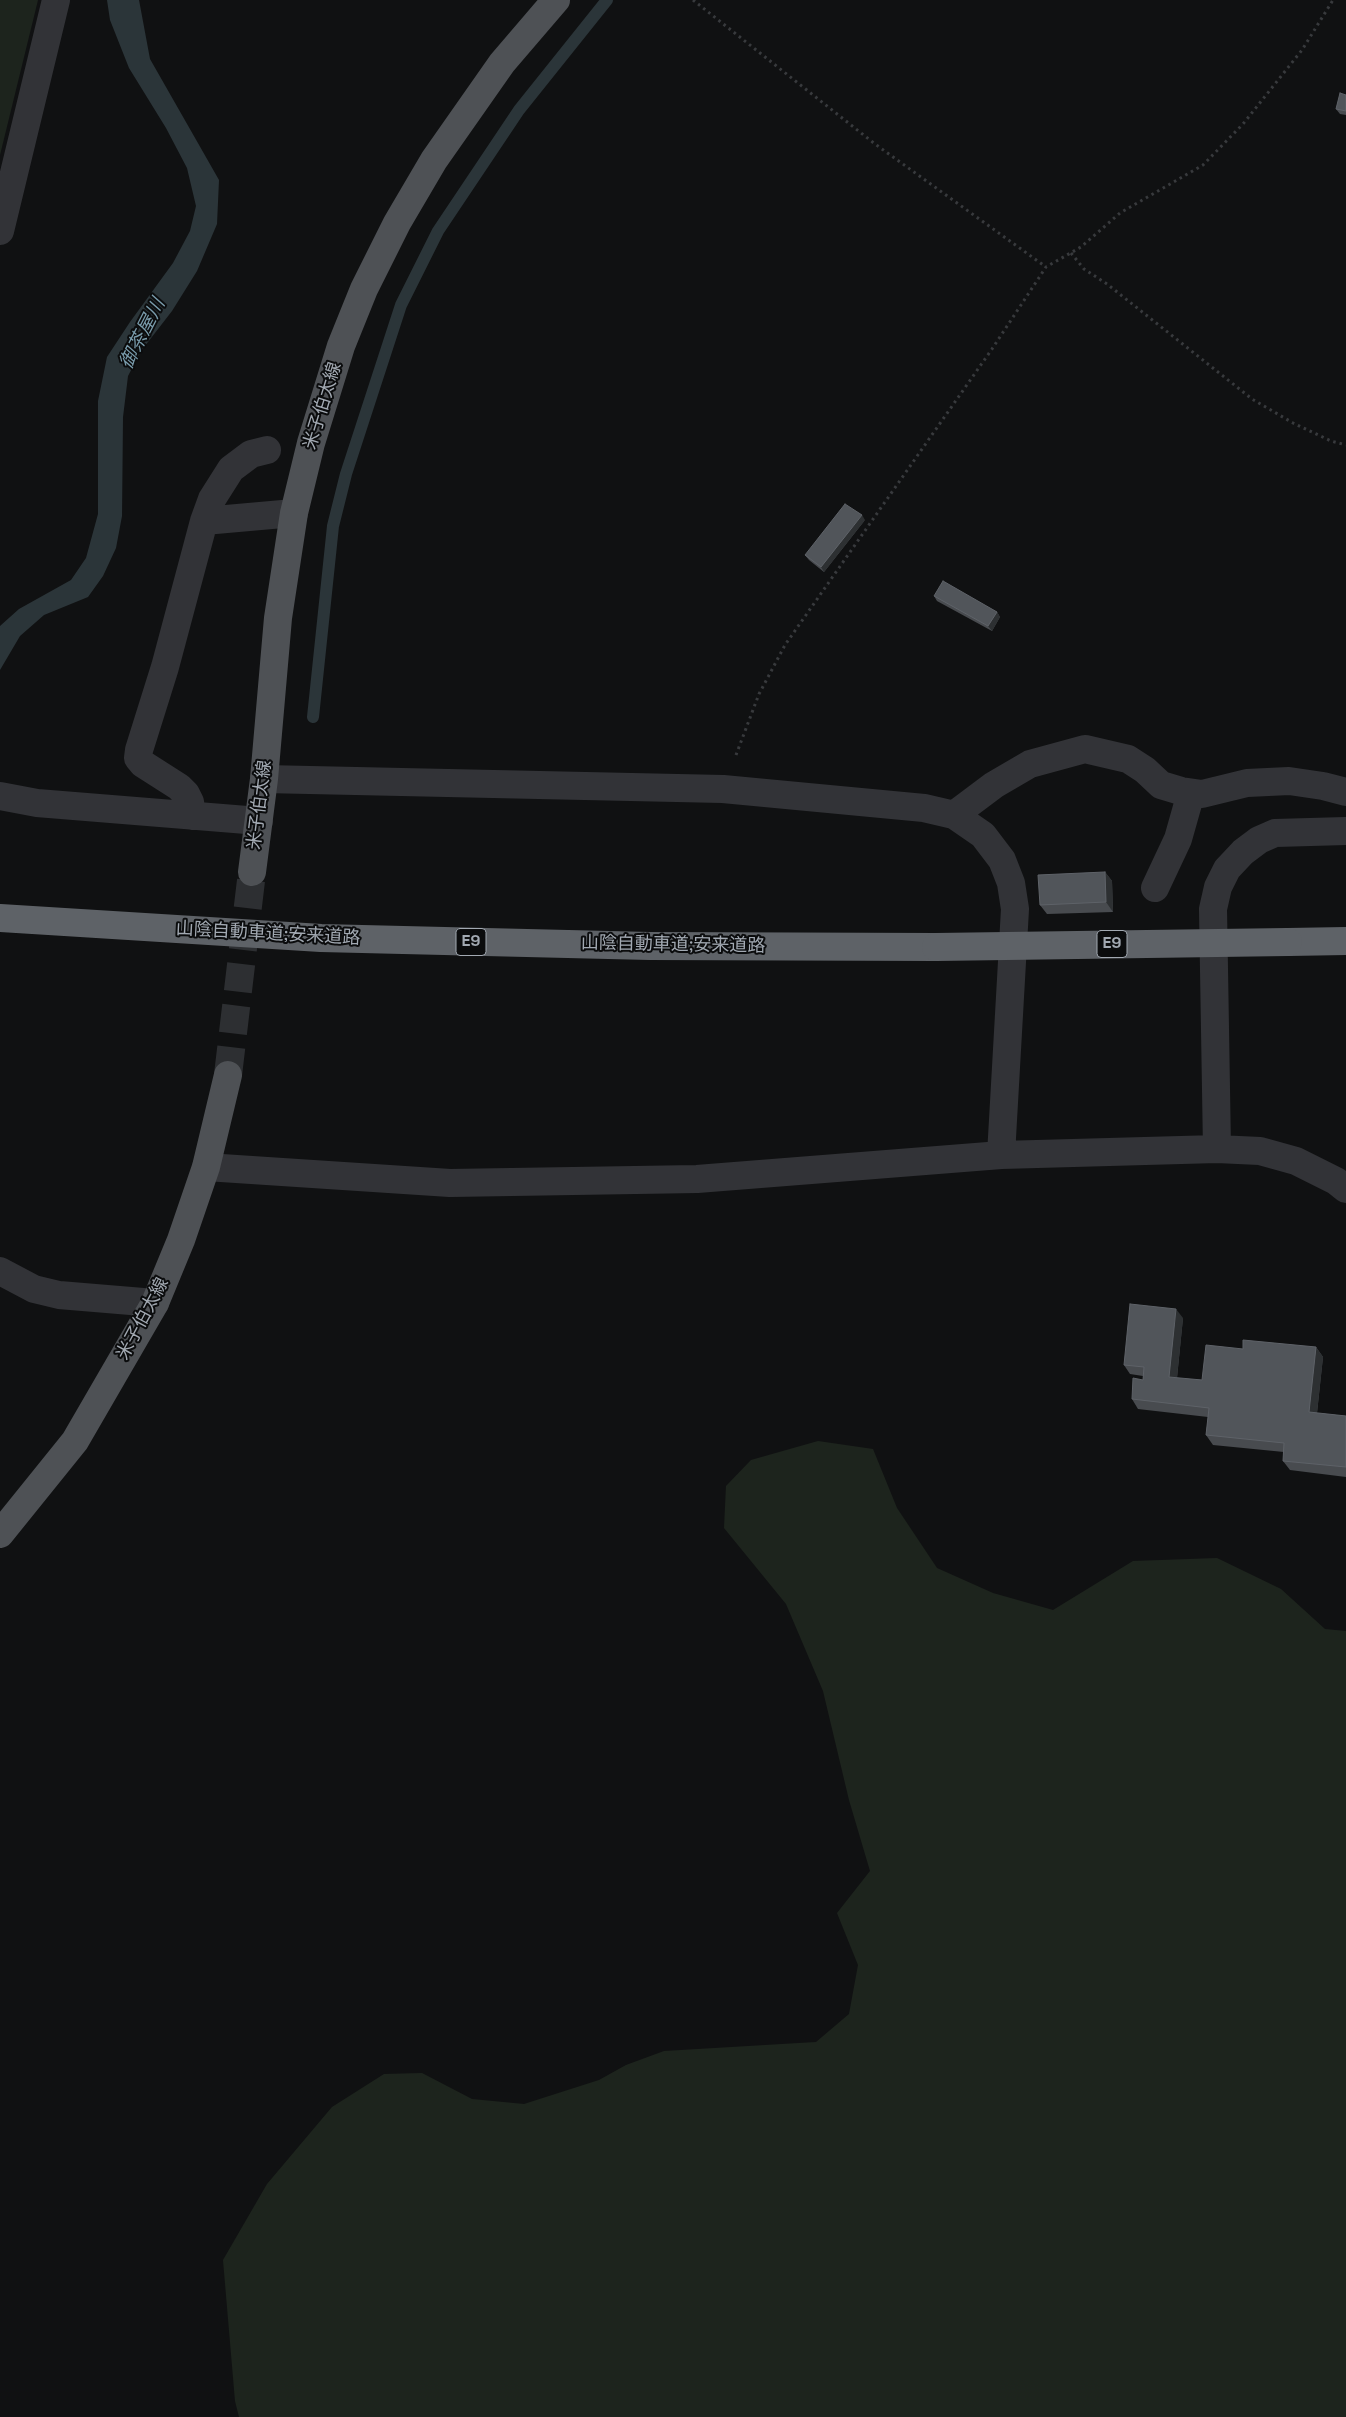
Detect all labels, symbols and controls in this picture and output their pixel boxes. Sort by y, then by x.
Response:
water label: 御茶屋川 [116,295,170,373]
street label: 米子伯太線 [300,360,346,452]
street label: 米子伯太線 [244,759,276,851]
street label: 山陰自動車道;安来道路 [175,918,361,950]
road number: E9 [456,929,486,956]
road number: E9 [1097,931,1127,958]
street label: 山陰自動車道;安来道路 [581,933,765,957]
street label: 米子伯太線 [112,1274,174,1364]

